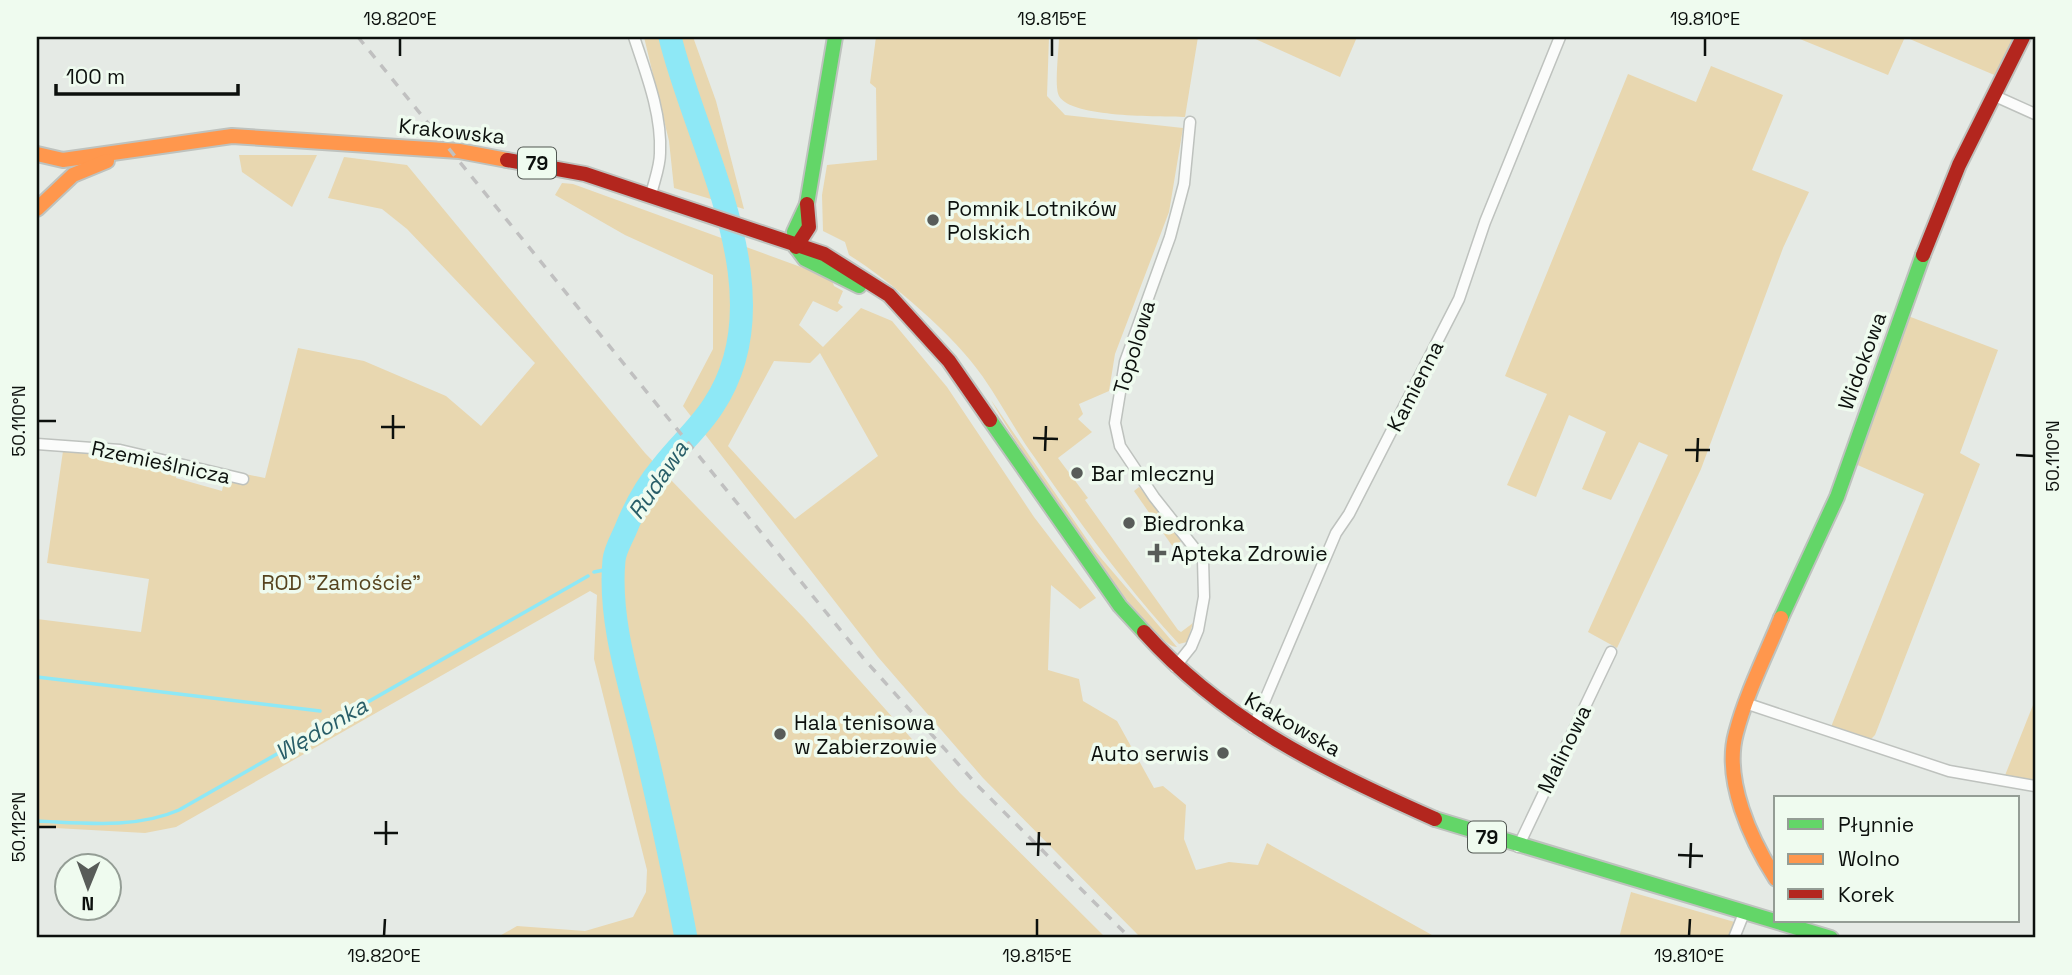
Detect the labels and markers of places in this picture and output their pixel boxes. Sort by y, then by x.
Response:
place label: Pomnik Lotników Polskich [947,195,1117,246]
marker: Pomnik Lotników Polskich [925,212,941,228]
place label: Bar mleczny [1091,460,1215,487]
marker: Bar mleczny [1069,465,1085,481]
place label: Biedronka [1143,510,1245,537]
marker: Biedronka [1121,515,1137,531]
place label: Apteka Zdrowie [1171,540,1328,567]
marker: Apteka Zdrowie [1149,545,1165,561]
place label: Hala tenisowa w Zabierzowie [794,709,937,760]
marker: Hala tenisowa w Zabierzowie [772,726,788,742]
place label: Auto serwis [1091,740,1209,767]
marker: Auto serwis [1215,745,1231,761]

